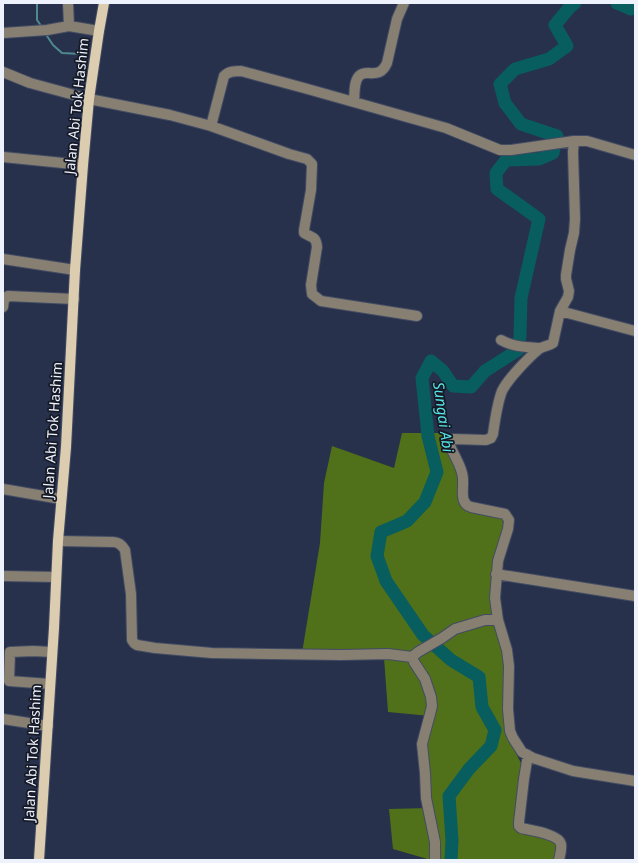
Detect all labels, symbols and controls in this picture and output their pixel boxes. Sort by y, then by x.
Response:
street label: Jalan Abi Tok Hashim [59,37,93,177]
street label: Jalan Abi Tok Hashim [38,361,66,501]
water label: Sungai Abi [429,381,459,455]
street label: Jalan Abi Tok Hashim [19,684,45,824]

